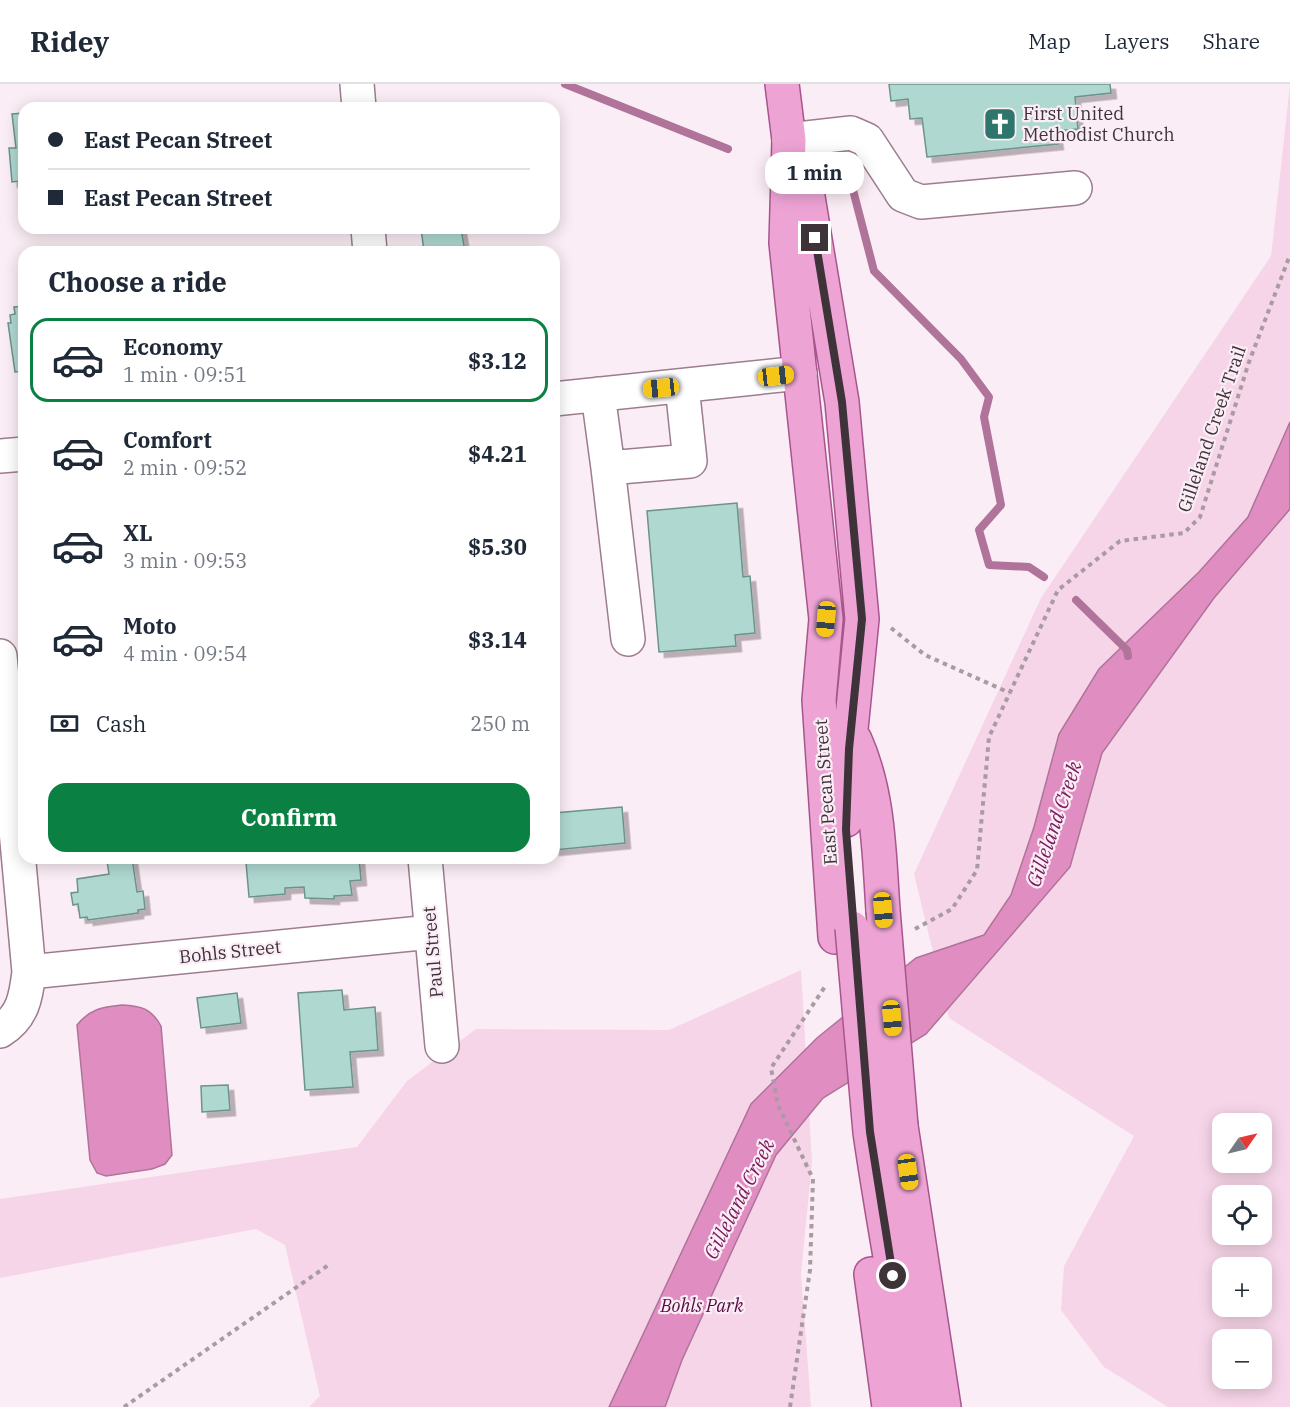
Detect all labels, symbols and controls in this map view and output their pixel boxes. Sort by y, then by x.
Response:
text: Ridey [30,23,109,60]
text: Map [1028,27,1071,55]
text: Layers [1104,27,1170,55]
text: Share [1203,27,1260,55]
place label: First United Methodist Church [1023,102,1175,146]
church icon: First United Methodist Church [982,106,1018,142]
text: East Pecan Street [84,125,272,154]
callout: 1 min [766,151,864,193]
text: 1 min [787,159,843,186]
text: East Pecan Street [84,183,272,212]
route end [801,224,828,251]
text: Choose a ride [48,264,227,299]
text: Economy [123,332,223,361]
icon: car [51,333,105,387]
street label: Gilleland Creek Trail [1172,343,1251,515]
text: $3.12 [468,346,527,375]
text: 1 min · 09:51 [123,361,247,388]
car [757,365,795,387]
car [642,377,680,399]
text: Comfort [123,425,212,454]
icon: car [51,426,105,480]
text: $4.21 [468,439,527,468]
text: 2 min · 09:52 [123,454,247,481]
text: XL [123,518,153,547]
icon: car [51,519,105,573]
text: $5.30 [468,532,527,561]
text: 3 min · 09:53 [123,547,247,574]
car [815,600,837,638]
text: Moto [123,611,177,640]
icon: car [51,612,105,666]
text: $3.14 [468,625,527,654]
text: 4 min · 09:54 [123,640,247,667]
icon: cash [48,707,81,740]
text: Cash [96,709,147,738]
text: 250 m [470,710,530,737]
street label: East Pecan Street [809,718,842,866]
water label: Gilleland Creek [1019,757,1088,890]
button: Confirm [48,783,530,852]
car [872,891,894,929]
street label: Paul Street [417,905,448,999]
street label: Bohls Street [178,935,282,968]
car [881,999,903,1037]
north arrow [1212,1113,1272,1173]
map controls [1212,1113,1272,1389]
water label: Gilleland Creek [697,1134,781,1263]
car [897,1153,919,1191]
button: locate [1212,1185,1272,1245]
button: + [1212,1257,1272,1317]
route start [879,1262,906,1289]
park label: Bohls Park [660,1294,744,1317]
button: − [1212,1329,1272,1389]

